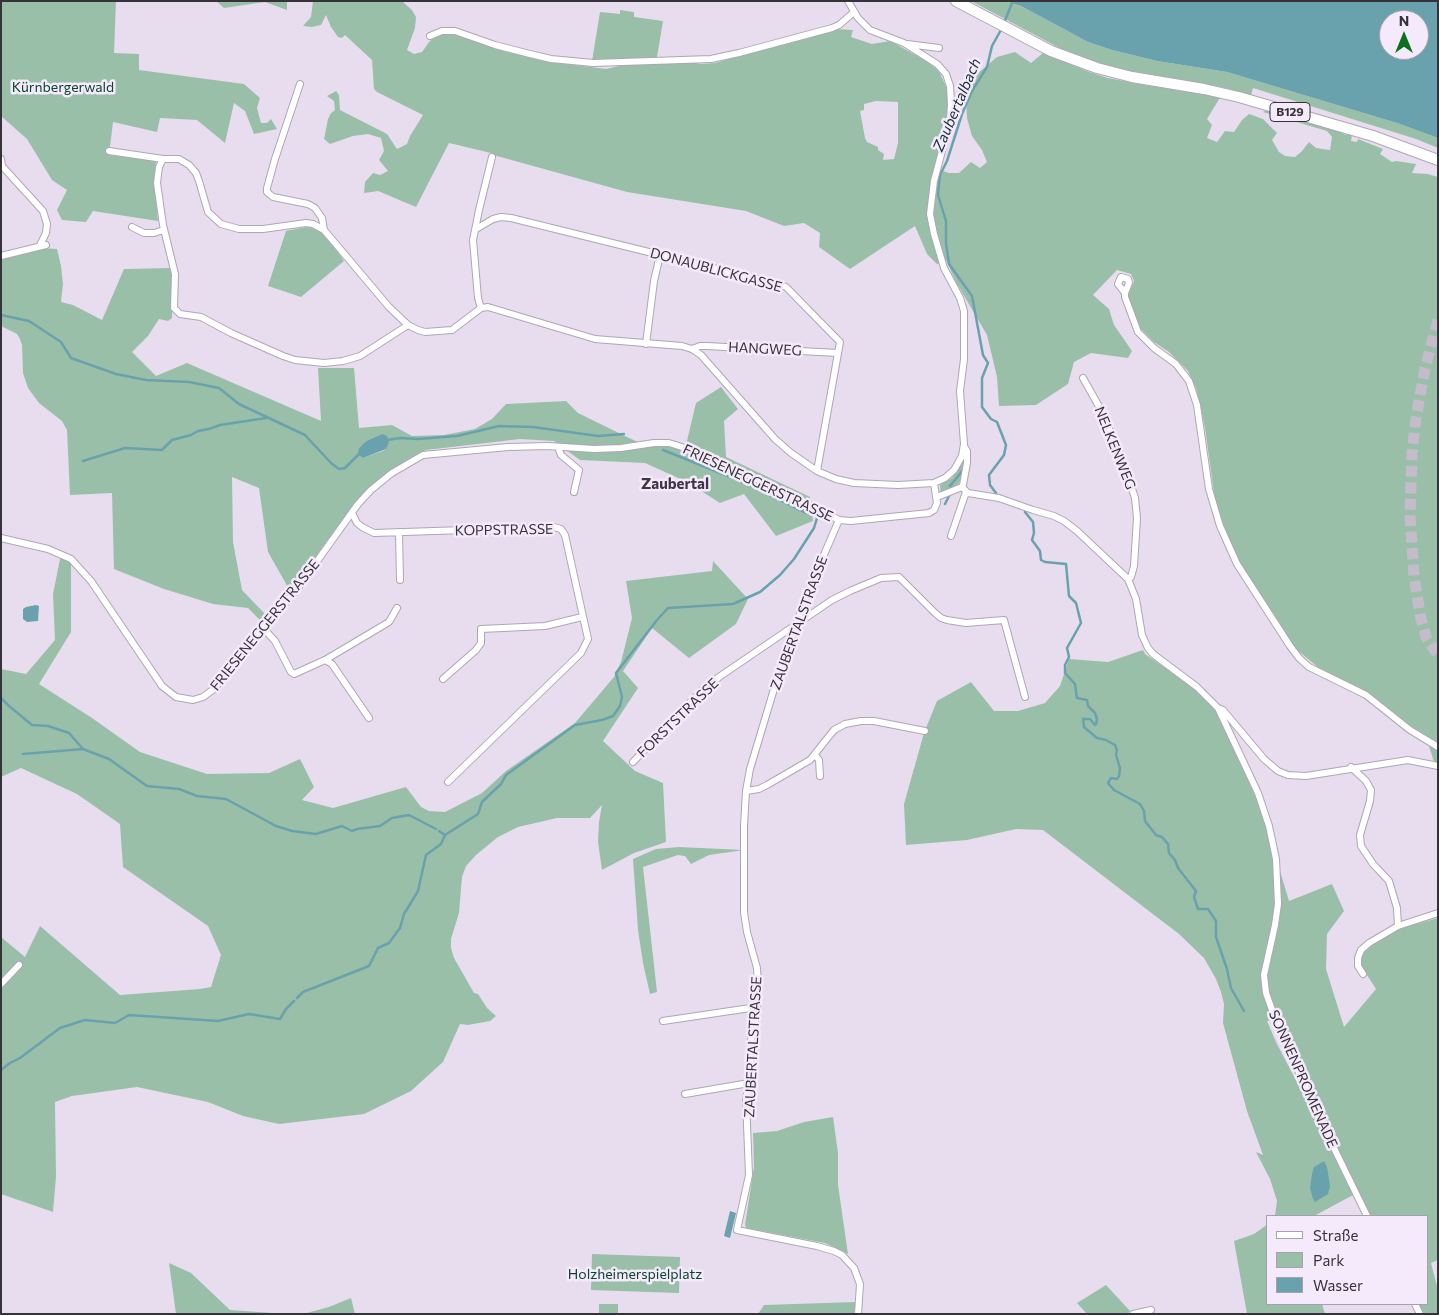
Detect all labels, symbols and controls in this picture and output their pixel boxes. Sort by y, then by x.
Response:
north arrow [1379,10,1429,60]
text: N [1399,12,1409,29]
water label: Zaubertalbach [929,56,985,154]
park label: Kürnbergerwald [12,79,114,95]
road number: B129 [1270,102,1310,121]
street label: DONAUBLICKGASSE [648,244,784,296]
street label: HANGWEG [728,339,802,359]
street label: NELKENWEG [1091,404,1139,492]
street label: FRIESENEGGERSTRASSE [680,441,836,525]
district label: Zaubertal [641,475,709,493]
street label: KOPPSTRASSE [455,521,553,539]
street label: ZAUBERTALSTRASSE [767,554,831,692]
street label: FRIESENEGGERSTRASSE [207,556,323,694]
street label: FORSTSTRASSE [634,675,722,761]
street label: ZAUBERTALSTRASSE [741,976,765,1118]
street label: SONNENPROMENADE [1265,1007,1341,1151]
legend [1266,1215,1429,1305]
text: Straße [1313,1226,1359,1244]
text: Park [1313,1251,1344,1269]
park label: Holzheimerspielplatz [568,1266,702,1282]
text: Wasser [1313,1276,1363,1294]

